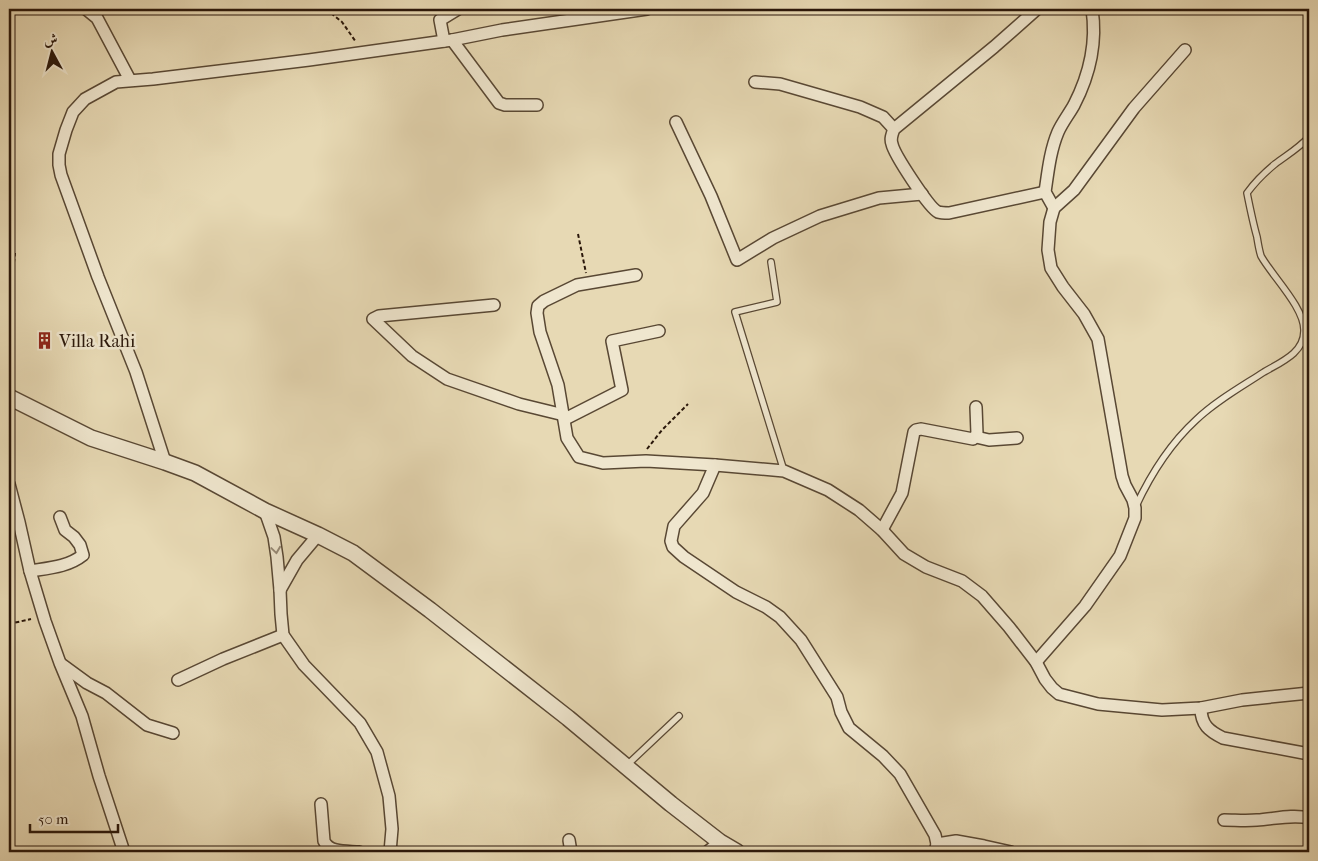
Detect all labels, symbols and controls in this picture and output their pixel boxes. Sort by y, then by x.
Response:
north arrow [28,28,78,78]
text: ش [43,30,59,49]
building icon: Villa Rahi [35,331,55,351]
place label: Villa Rahi [58,331,136,352]
one-way arrow [270,546,281,554]
scale bar [30,801,118,833]
text: 50 m [38,810,69,828]

